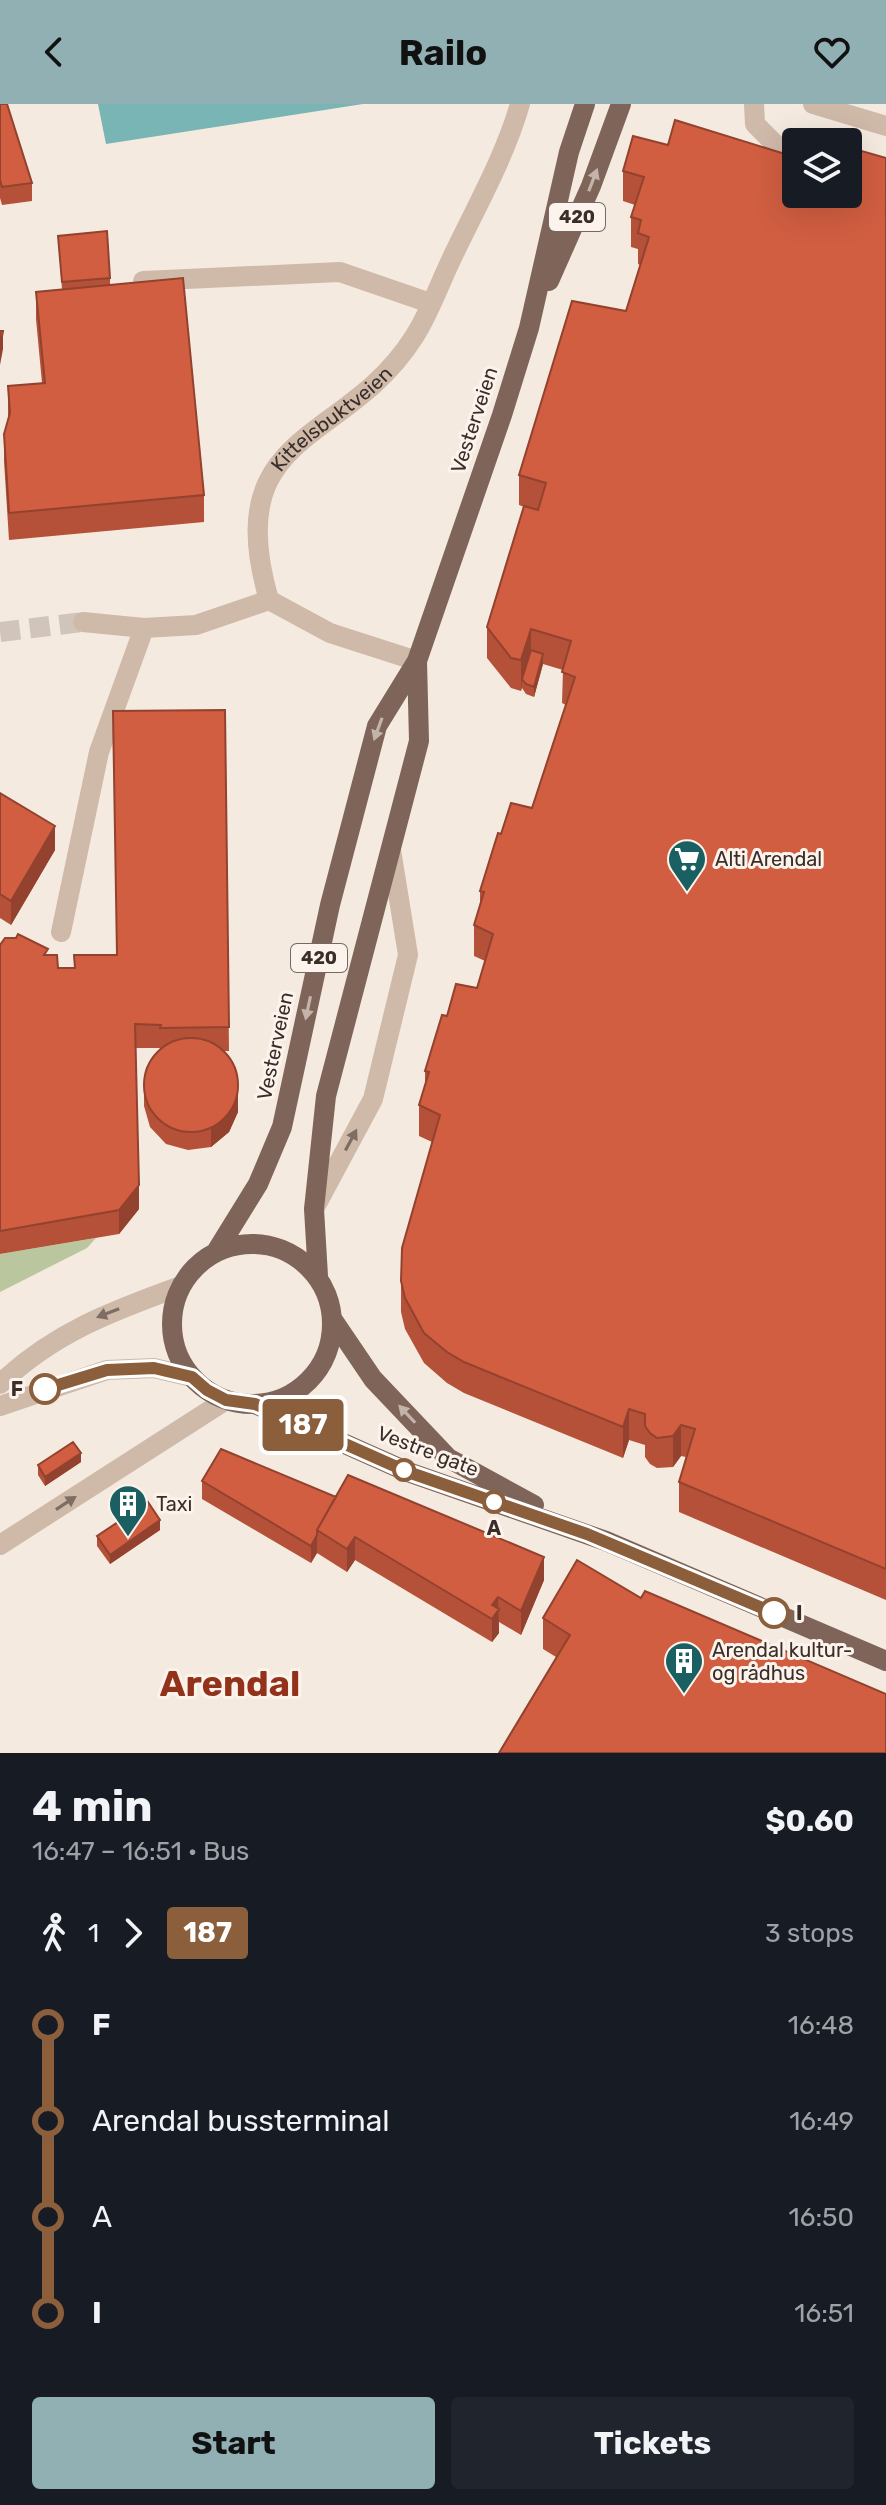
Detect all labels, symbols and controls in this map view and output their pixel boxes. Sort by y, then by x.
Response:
icon: back [32,30,76,74]
icon: heart [810,30,854,74]
text: Railo [399,31,487,74]
map controls [782,128,862,208]
button: layers [782,128,862,208]
one-way arrow [587,168,600,192]
road number: 420 [549,203,605,231]
street label: Kittelsbuktveien [266,361,397,476]
street label: Vesterveien [446,364,502,476]
one-way arrow [371,717,384,741]
supermarket icon: Alti Arendal [666,838,708,893]
place label: Alti Arendal [715,847,822,871]
road number: 420 [291,944,347,972]
street label: Vesterveien [252,990,298,1102]
one-way arrow [301,995,314,1020]
one-way arrow [344,1129,357,1152]
one-way arrow [95,1307,119,1320]
marker: F [30,1374,60,1404]
place label: F [11,1377,23,1401]
line badge: 187 [257,1399,349,1451]
one-way arrow [398,1405,416,1424]
text: 187 [279,1408,327,1441]
street label: Vestre gate [374,1421,482,1481]
unlabelled marker [393,1459,415,1481]
building icon: Taxi [107,1483,149,1538]
marker: A [483,1491,505,1513]
place label: Taxi [156,1492,192,1516]
one-way arrow [55,1495,76,1510]
place label: A [487,1516,502,1540]
marker: I [759,1598,789,1628]
place label: I [796,1601,802,1625]
place label: Arendal kultur- og rådhus [712,1638,852,1685]
building icon: Arendal kultur- og rådhus [663,1640,705,1695]
district label: Arendal [160,1662,300,1705]
text: 4 min [32,1780,153,1832]
text: $0.60 [765,1803,854,1839]
text: 16:47 – 16:51 · Bus [32,1836,249,1867]
icon: walk [32,1911,76,1955]
icon: forward [111,1911,155,1955]
text: 187 [183,1916,232,1949]
text: 1 [88,1918,99,1949]
text: 3 stops [765,1918,854,1949]
text: F [92,2007,111,2043]
text: 16:48 [788,2010,854,2041]
text: Arendal bussterminal [92,2103,390,2139]
text: 16:49 [789,2106,854,2137]
text: A [92,2199,112,2235]
text: 16:50 [789,2202,854,2233]
text: I [92,2295,102,2331]
text: 16:51 [794,2298,854,2329]
button: Start [32,2397,435,2489]
button: Tickets [451,2397,854,2489]

